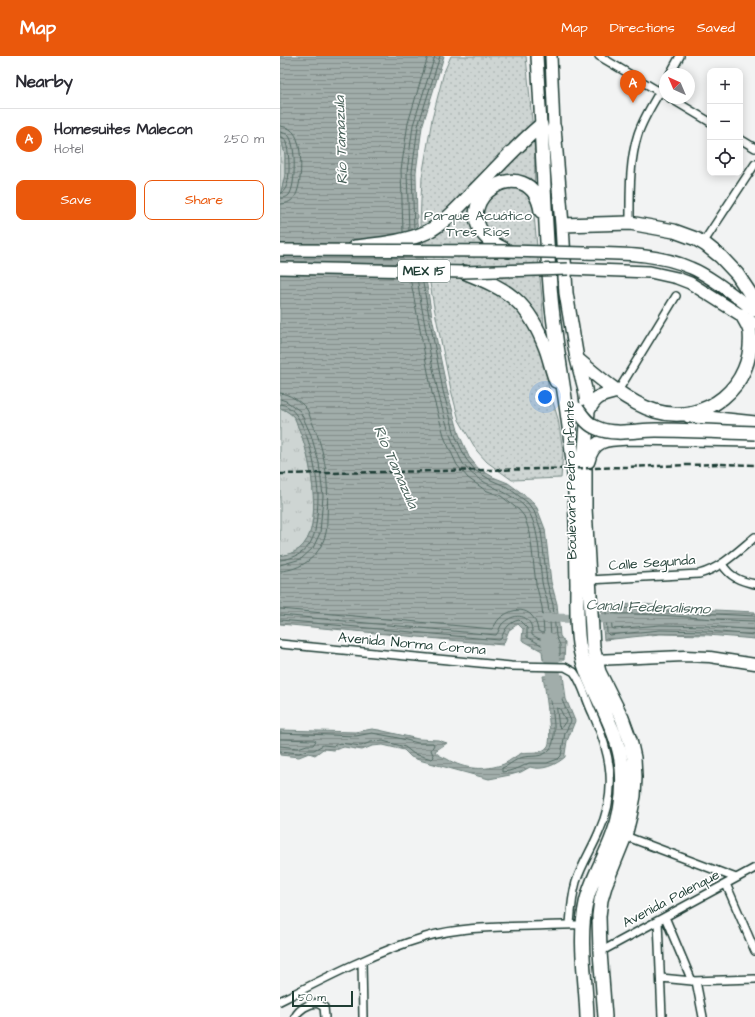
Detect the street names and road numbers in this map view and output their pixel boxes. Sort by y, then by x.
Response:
road number: MEX 15 [398,260,450,282]
street label: Boulevard Pedro Infante [560,400,582,560]
street label: Calle Segunda [608,550,696,576]
street label: Avenida Norma Corona [337,628,487,660]
street label: Avenida Palenque [619,865,724,933]

